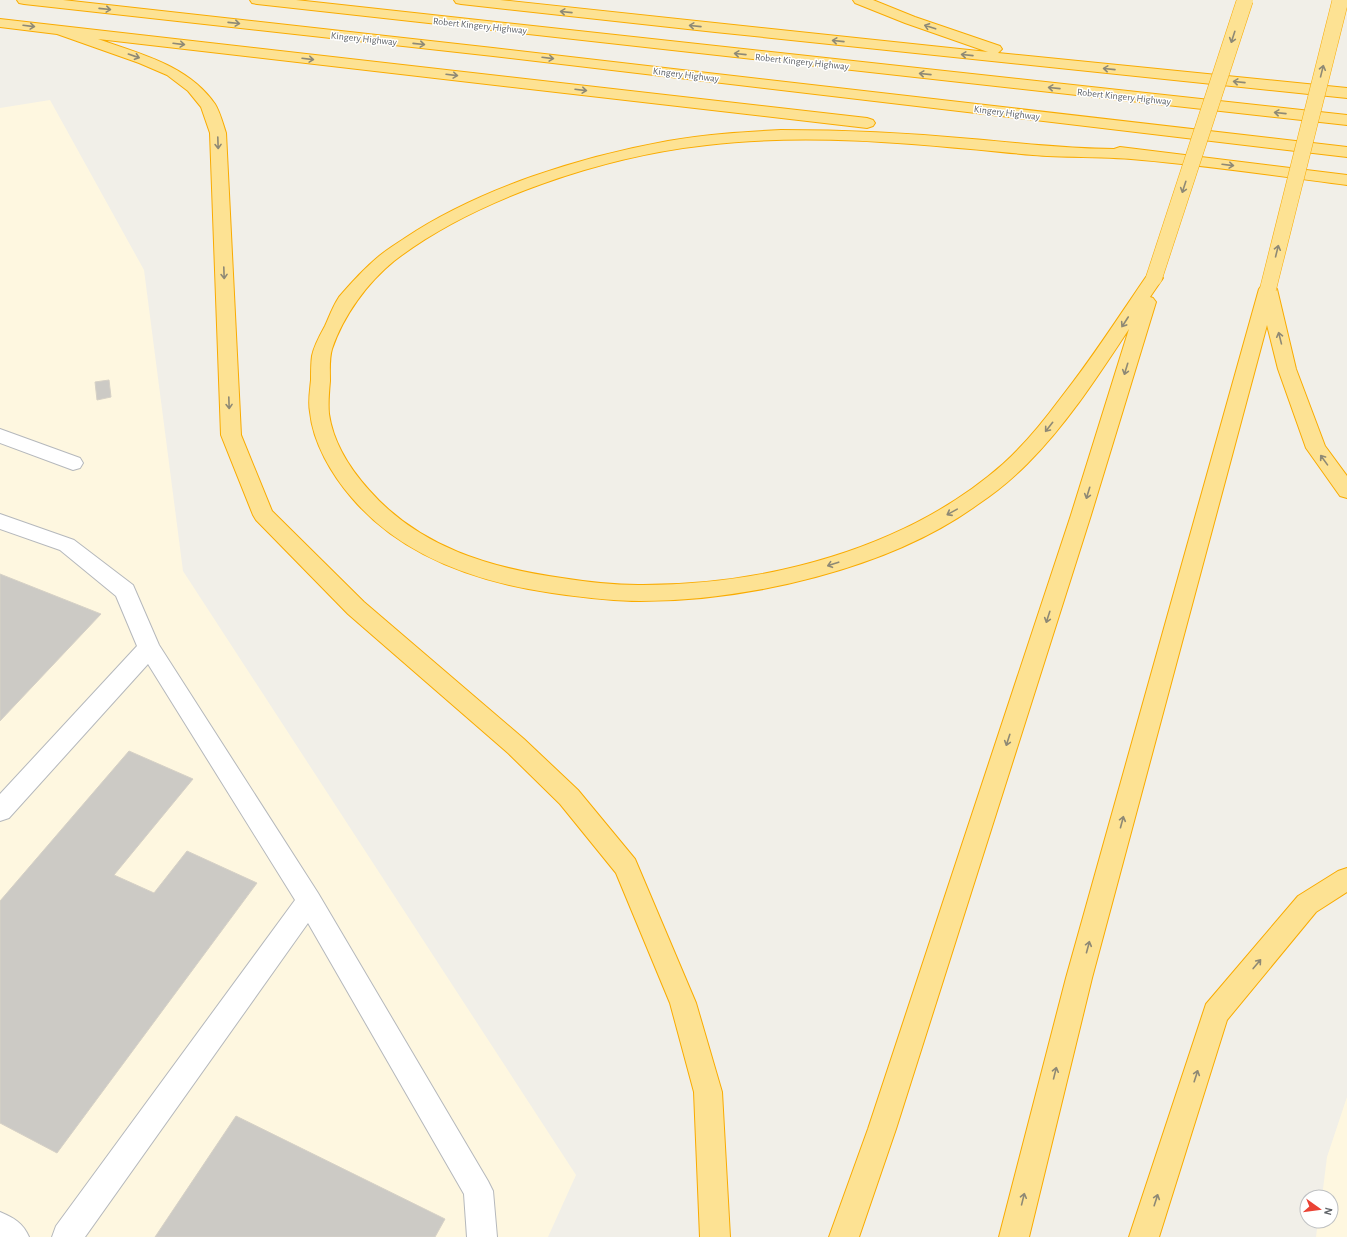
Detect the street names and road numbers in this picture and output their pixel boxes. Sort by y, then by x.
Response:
street label: Robert Kingery Highway [433,16,528,36]
street label: Kingery Highway [330,31,398,48]
street label: Robert Kingery Highway [755,52,850,72]
street label: Kingery Highway [652,66,720,84]
street label: Robert Kingery Highway [1077,87,1172,107]
street label: Kingery Highway [973,104,1041,122]

